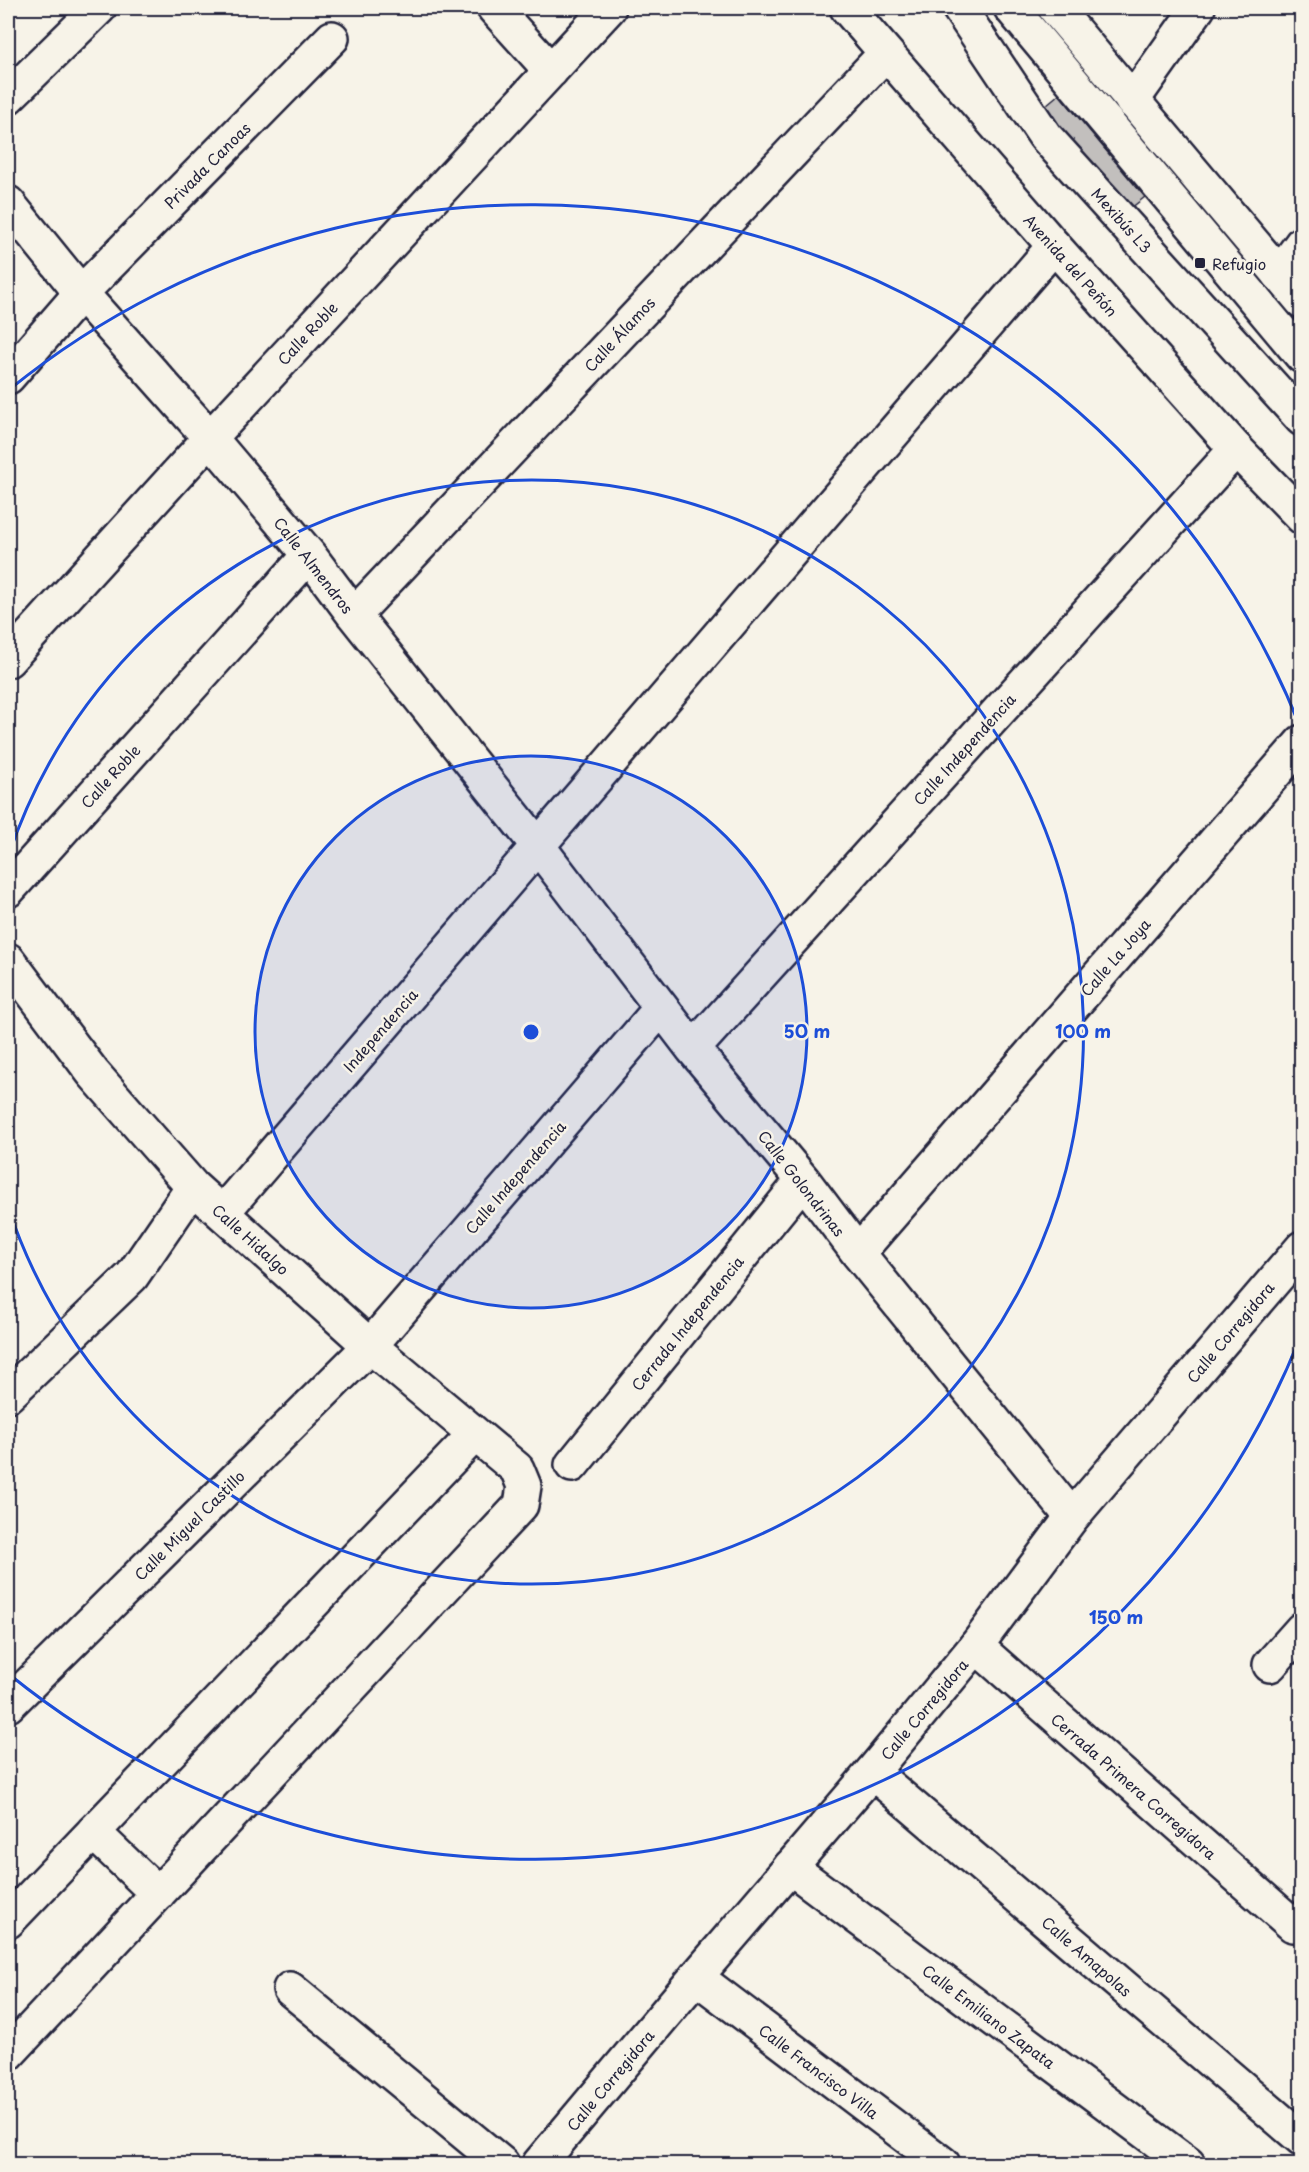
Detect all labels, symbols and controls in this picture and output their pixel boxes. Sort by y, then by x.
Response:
street label: Privada Canoas [159,116,256,213]
street label: Mexibús L3 [1086,182,1158,258]
street label: Avenida del Peñón [1019,209,1123,321]
place label: Refugio [1212,252,1266,275]
marker: Refugio [1193,256,1207,270]
street label: Calle Álamos [578,291,660,377]
street label: Calle Roble [272,296,342,370]
street label: Calle Almendros [269,512,359,618]
street label: Calle Independencia [907,687,1021,810]
street label: Calle Roble [75,739,145,813]
street label: Calle La Joya [1075,912,1156,1001]
street label: Independencia [337,983,423,1077]
text: 50 m [784,1017,830,1044]
text: 100 m [1055,1017,1111,1044]
centre of rings [521,1022,541,1042]
street label: Calle Independencia [459,1115,571,1239]
street label: Calle Golondrinas [753,1125,851,1241]
street label: Calle Hidalgo [207,1198,295,1280]
street label: Cerrada Independencia [625,1250,749,1395]
street label: Calle Corregidora [1181,1276,1280,1388]
street label: Calle Miguel Castillo [129,1465,249,1585]
text: 150 m [1089,1603,1143,1630]
street label: Calle Corregidora [875,1653,974,1765]
street label: Cerrada Primera Corregidora [1046,1708,1222,1865]
street label: Calle Amapolas [1037,1910,1137,2002]
street label: Calle Emiliano Zapata [918,1958,1061,2074]
street label: Calle Francisco Villa [754,2018,884,2124]
street label: Calle Corregidora [561,2024,660,2136]

